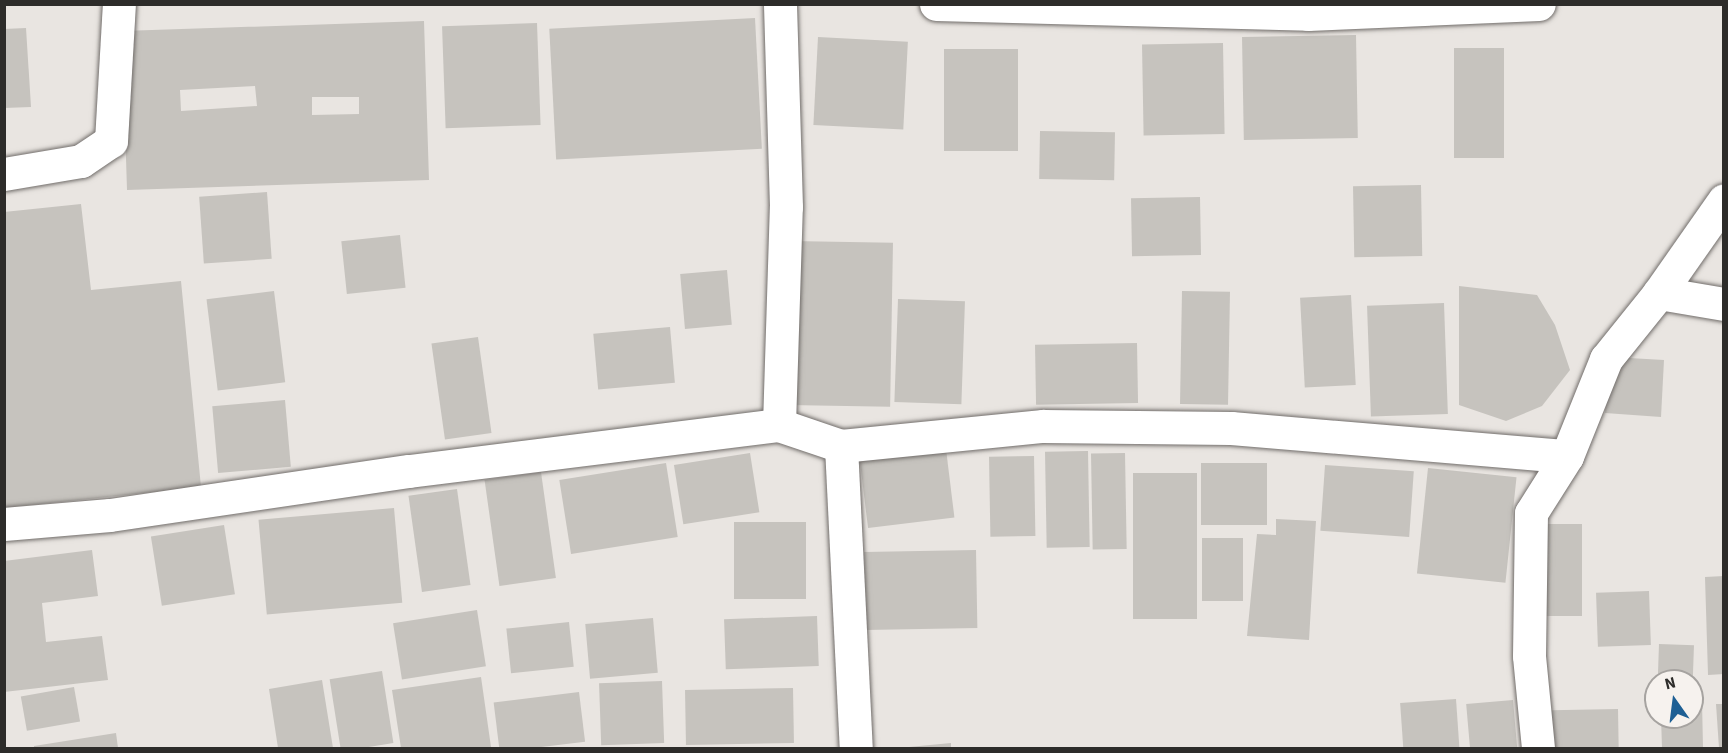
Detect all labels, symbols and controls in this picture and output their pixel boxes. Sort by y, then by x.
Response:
north arrow [1644,669,1704,729]
text: N [1662,672,1678,695]

